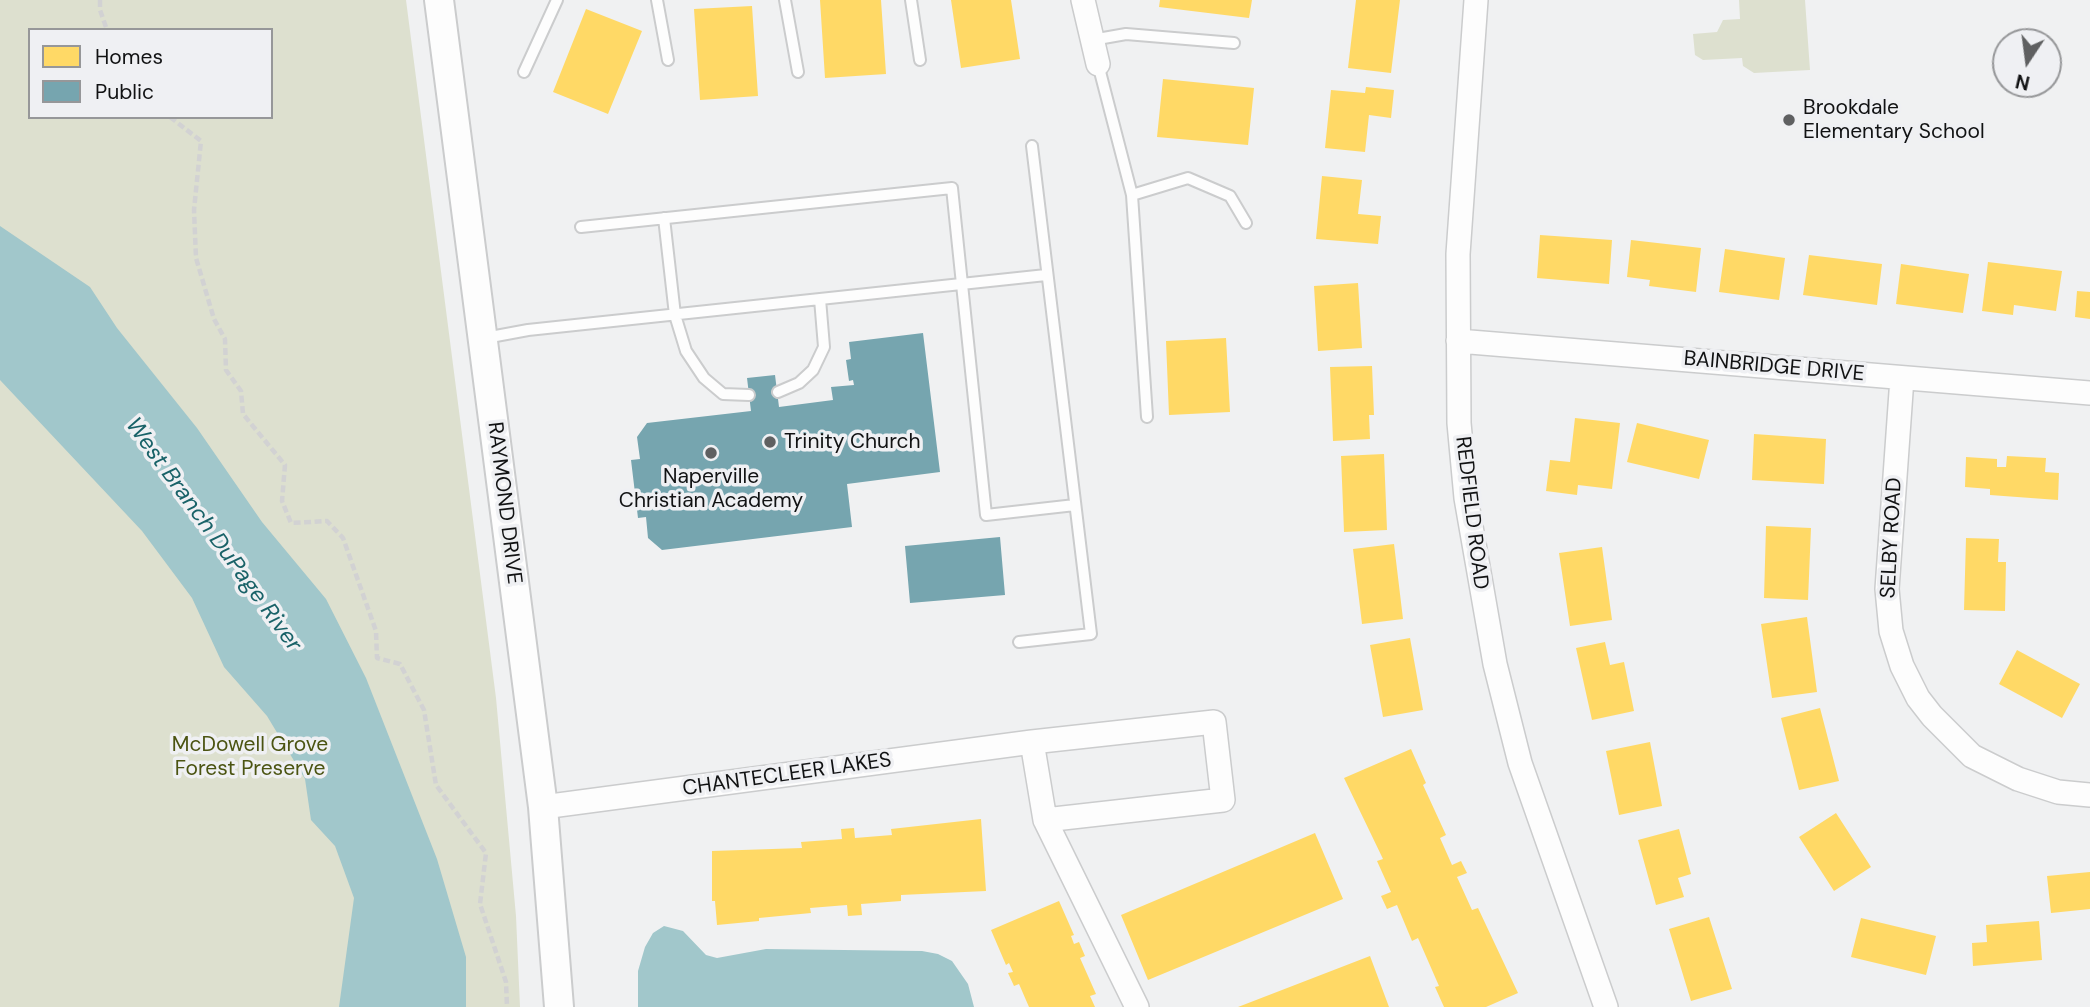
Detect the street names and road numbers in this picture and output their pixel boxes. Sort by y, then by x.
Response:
street label: BAINBRIDGE DRIVE [1683,347,1865,387]
street label: RAYMOND DRIVE [482,420,526,586]
street label: REDFIELD ROAD [1449,435,1493,591]
street label: SELBY ROAD [1876,477,1908,599]
street label: CHANTECLEER LAKES [681,748,893,802]

